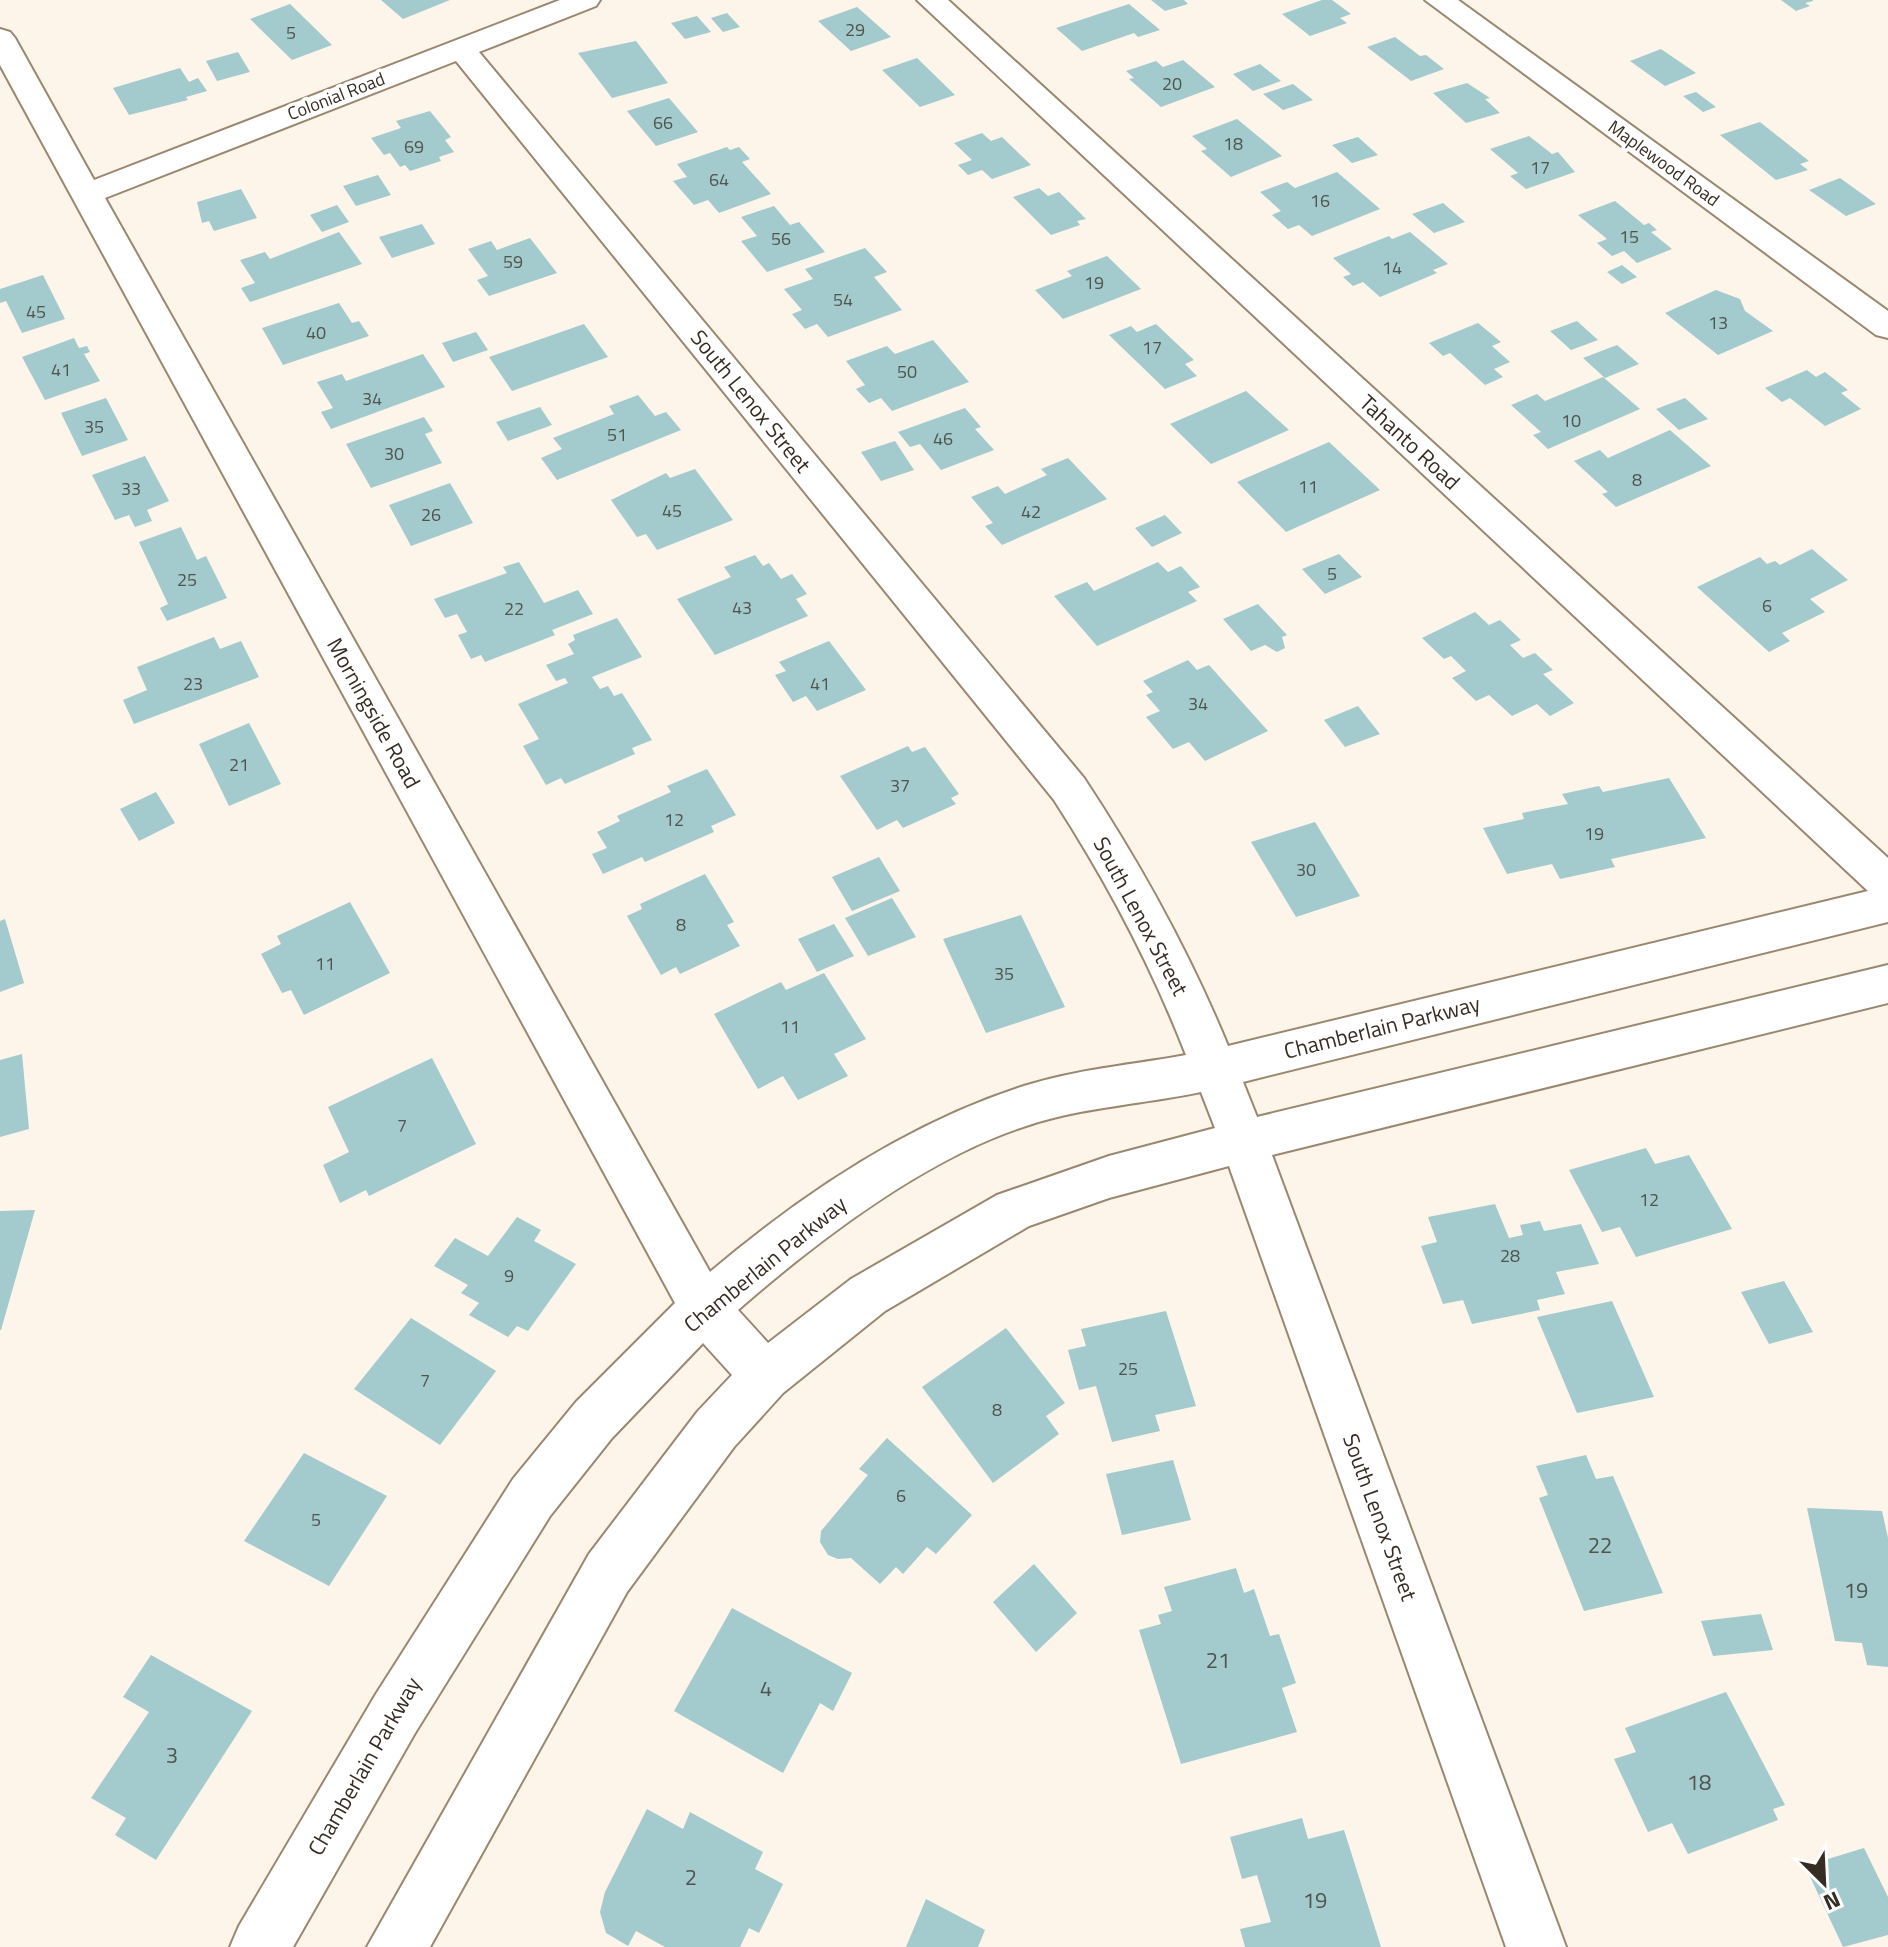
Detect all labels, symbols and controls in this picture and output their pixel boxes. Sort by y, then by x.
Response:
house number: 29 [845,16,865,43]
house number: 5 [286,19,296,46]
street label: Colonial Road [283,65,389,127]
house number: 20 [1162,70,1182,97]
house number: 66 [653,109,673,136]
street label: Maplewood Road [1603,113,1725,213]
house number: 18 [1223,130,1243,157]
house number: 69 [404,133,424,160]
house number: 17 [1530,154,1550,181]
house number: 64 [709,166,729,193]
house number: 16 [1310,187,1330,214]
house number: 15 [1619,223,1639,250]
house number: 56 [771,225,791,252]
house number: 59 [503,248,523,275]
house number: 14 [1382,254,1402,281]
house number: 19 [1084,269,1104,296]
house number: 54 [833,286,853,313]
house number: 45 [26,298,46,325]
house number: 13 [1708,309,1728,336]
house number: 40 [306,319,326,346]
street label: South Lenox Street [682,322,820,480]
house number: 17 [1142,334,1162,361]
house number: 41 [51,356,71,383]
house number: 50 [897,358,917,385]
house number: 34 [362,385,382,412]
street label: Tahanto Road [1352,386,1468,498]
house number: 10 [1561,407,1581,434]
house number: 35 [84,413,104,440]
house number: 51 [607,421,627,448]
house number: 46 [933,425,953,452]
house number: 30 [384,440,404,467]
house number: 8 [1632,466,1642,493]
house number: 11 [1298,473,1318,500]
house number: 33 [121,475,141,502]
house number: 45 [662,497,682,524]
house number: 42 [1021,498,1041,525]
house number: 26 [421,501,441,528]
house number: 5 [1327,560,1337,587]
house number: 25 [177,566,197,593]
house number: 6 [1762,592,1772,619]
house number: 43 [732,594,752,621]
house number: 22 [504,595,524,622]
street label: Morningside Road [318,631,430,795]
house number: 23 [183,670,203,697]
house number: 41 [810,670,830,697]
house number: 34 [1188,690,1208,717]
house number: 21 [229,751,249,778]
house number: 37 [890,772,910,799]
house number: 12 [664,806,684,833]
house number: 19 [1584,820,1604,847]
street label: South Lenox Street [1085,830,1197,1002]
house number: 30 [1296,856,1316,883]
house number: 8 [676,911,686,938]
house number: 11 [315,950,335,977]
house number: 35 [994,960,1014,987]
street label: Chamberlain Parkway [1280,986,1484,1068]
house number: 11 [780,1013,800,1040]
house number: 7 [397,1112,407,1139]
house number: 12 [1639,1186,1659,1213]
street label: Chamberlain Parkway [676,1187,854,1341]
house number: 28 [1500,1242,1520,1269]
house number: 9 [504,1262,514,1289]
house number: 25 [1118,1355,1138,1382]
house number: 7 [420,1367,430,1394]
house number: 8 [992,1396,1002,1423]
street label: South Lenox Street [1334,1429,1426,1606]
house number: 6 [896,1482,906,1509]
house number: 5 [311,1506,321,1533]
house number: 22 [1588,1528,1612,1562]
house number: 19 [1844,1573,1868,1607]
house number: 21 [1206,1643,1230,1677]
street label: Chamberlain Parkway [299,1670,429,1862]
house number: 4 [760,1671,772,1705]
house number: 3 [166,1738,178,1772]
house number: 18 [1687,1765,1711,1799]
north arrow [1784,1843,1864,1923]
house number: 2 [685,1860,697,1894]
house number: 19 [1303,1883,1327,1917]
text: N [1818,1883,1846,1920]

